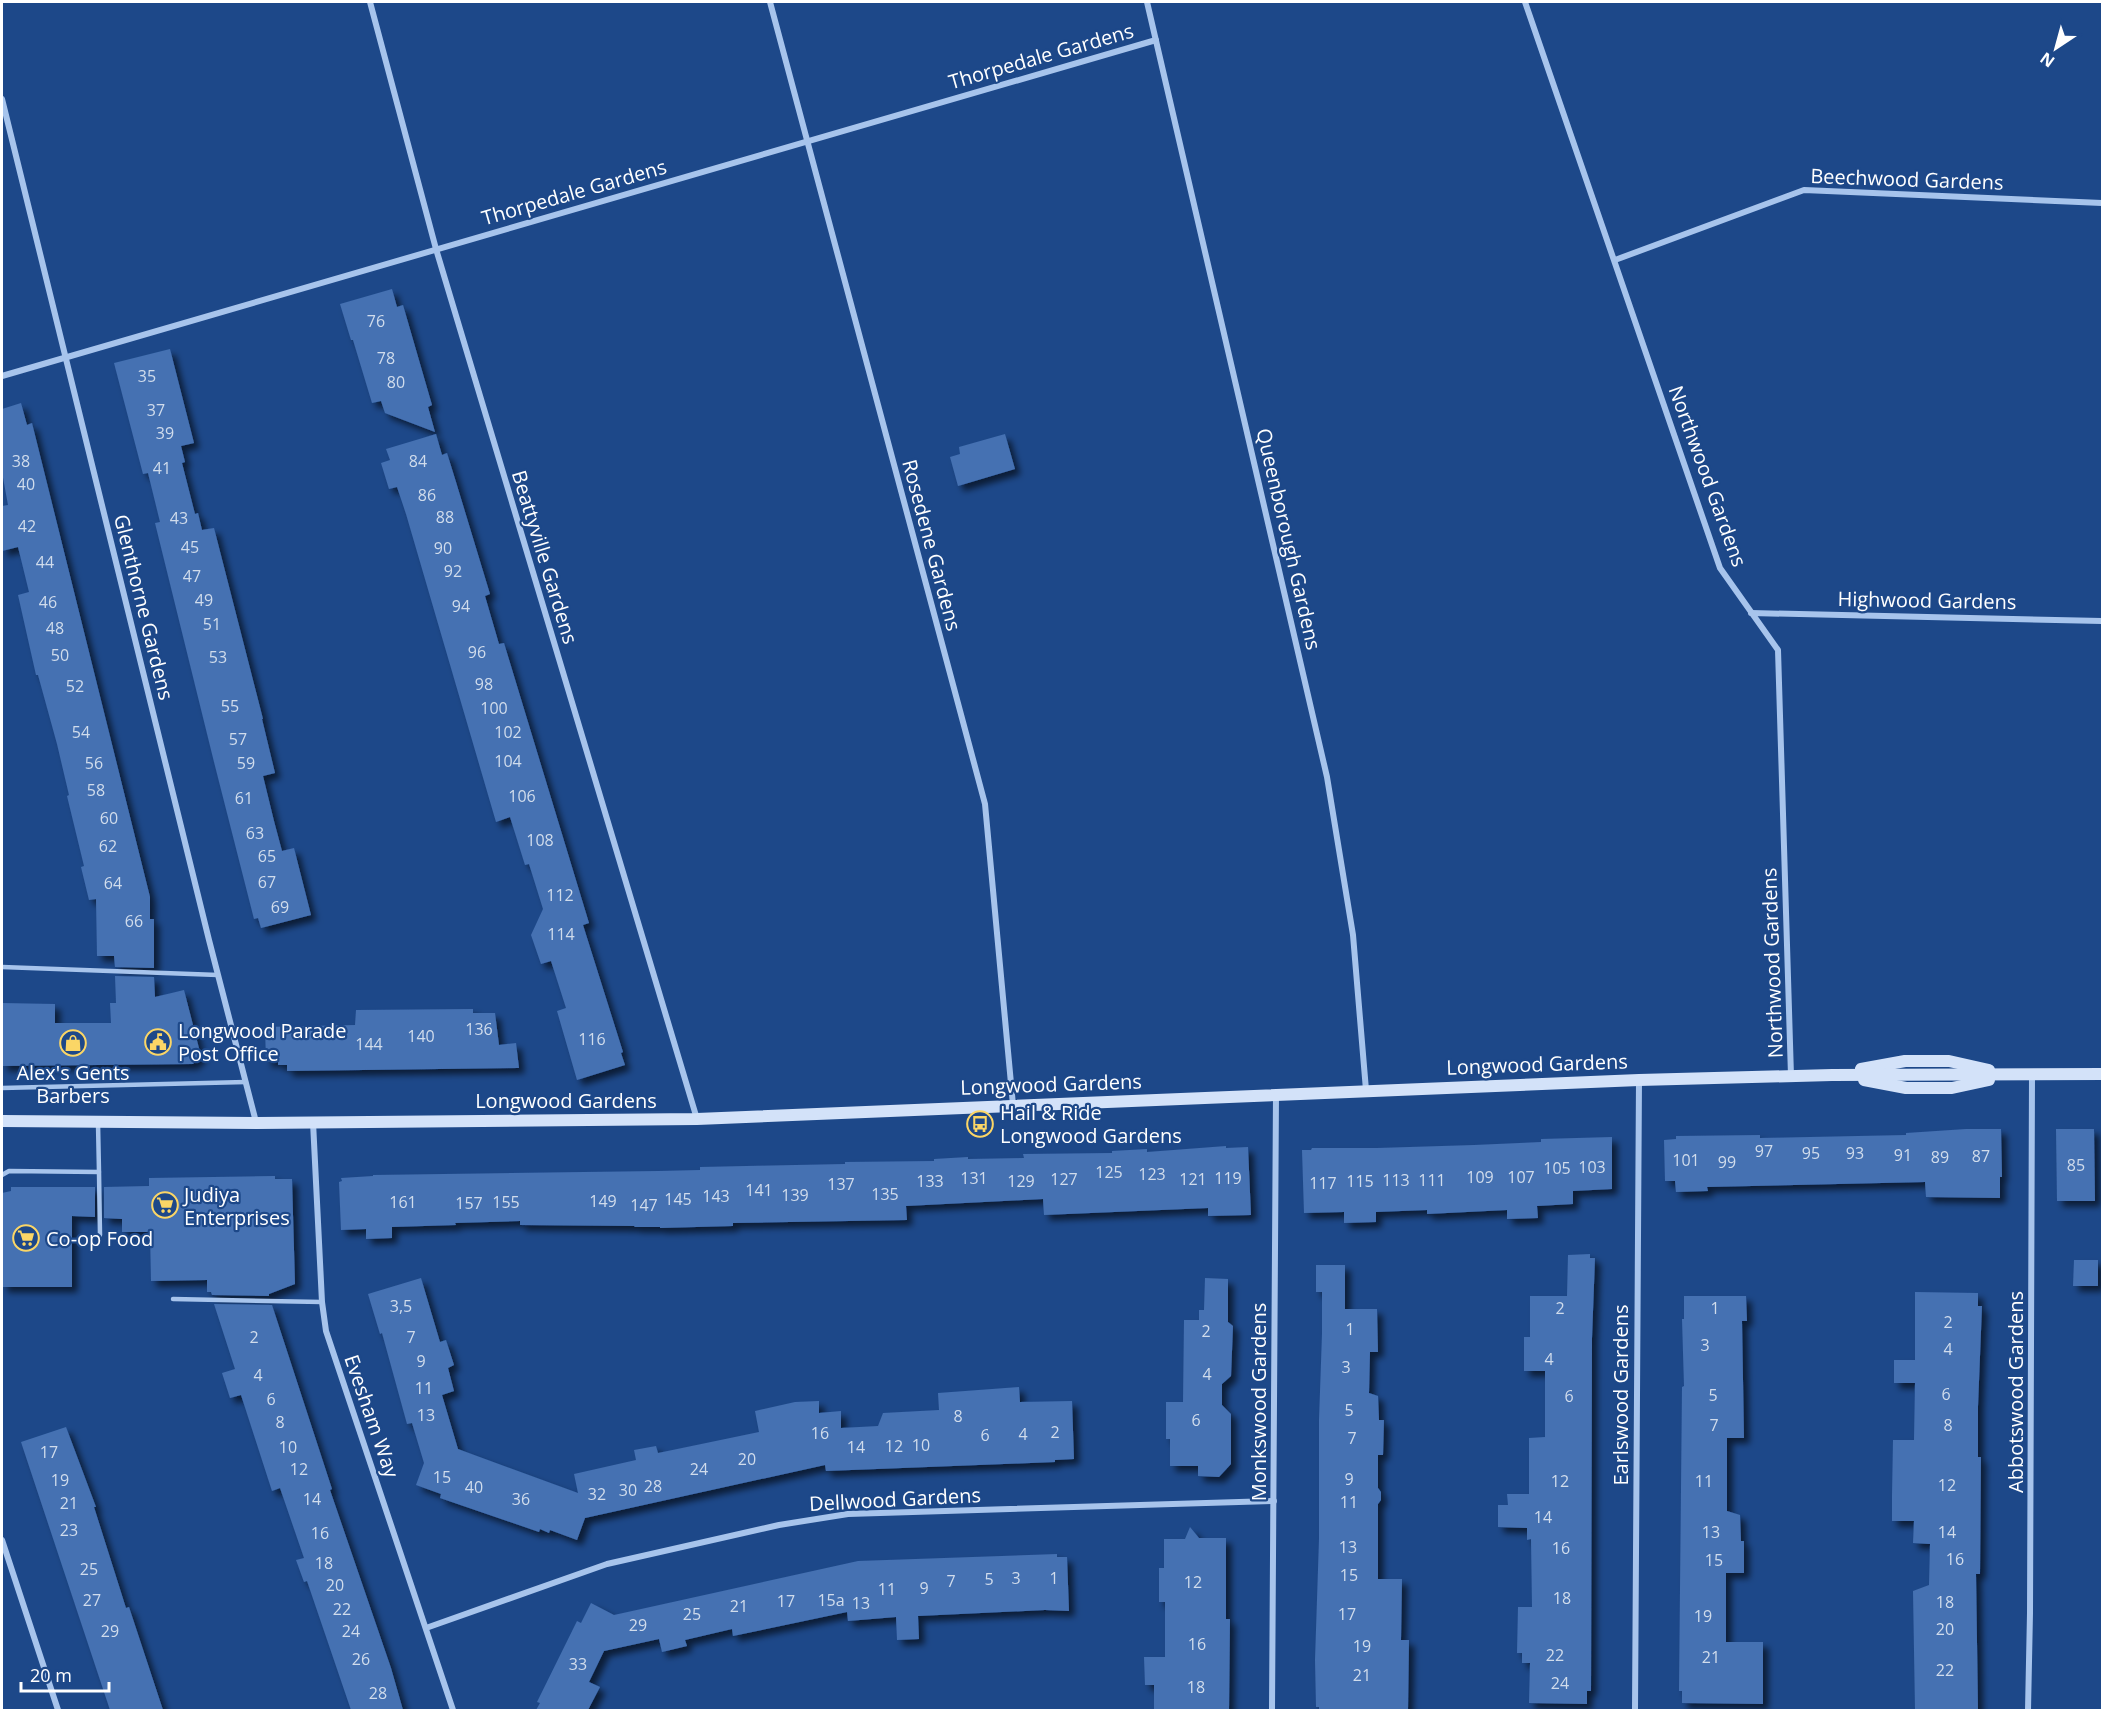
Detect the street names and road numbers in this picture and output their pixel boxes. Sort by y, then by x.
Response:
street label: Thorpedale Gardens [946,17,1136,95]
street label: Thorpedale Gardens [479,153,669,231]
street label: Beechwood Gardens [1810,162,2004,196]
street label: Northwood Gardens [1663,382,1753,570]
street label: Queenborough Gardens [1250,426,1328,652]
street label: Rosedene Gardens [896,456,968,634]
street label: Beattyville Gardens [506,467,584,647]
street label: Glenthorne Gardens [108,511,180,703]
street label: Highwood Gardens [1837,585,2017,615]
street label: Northwood Gardens [1755,867,1789,1059]
street label: Longwood Gardens [1446,1047,1628,1081]
street label: Longwood Gardens [960,1067,1142,1101]
street label: Longwood Gardens [475,1087,657,1114]
street label: Abbotswood Gardens [2002,1291,2029,1493]
street label: Monkswood Gardens [1245,1303,1272,1501]
street label: Earlswood Gardens [1607,1304,1634,1486]
street label: Evesham Way [338,1351,406,1482]
street label: Dellwood Gardens [808,1481,982,1517]

